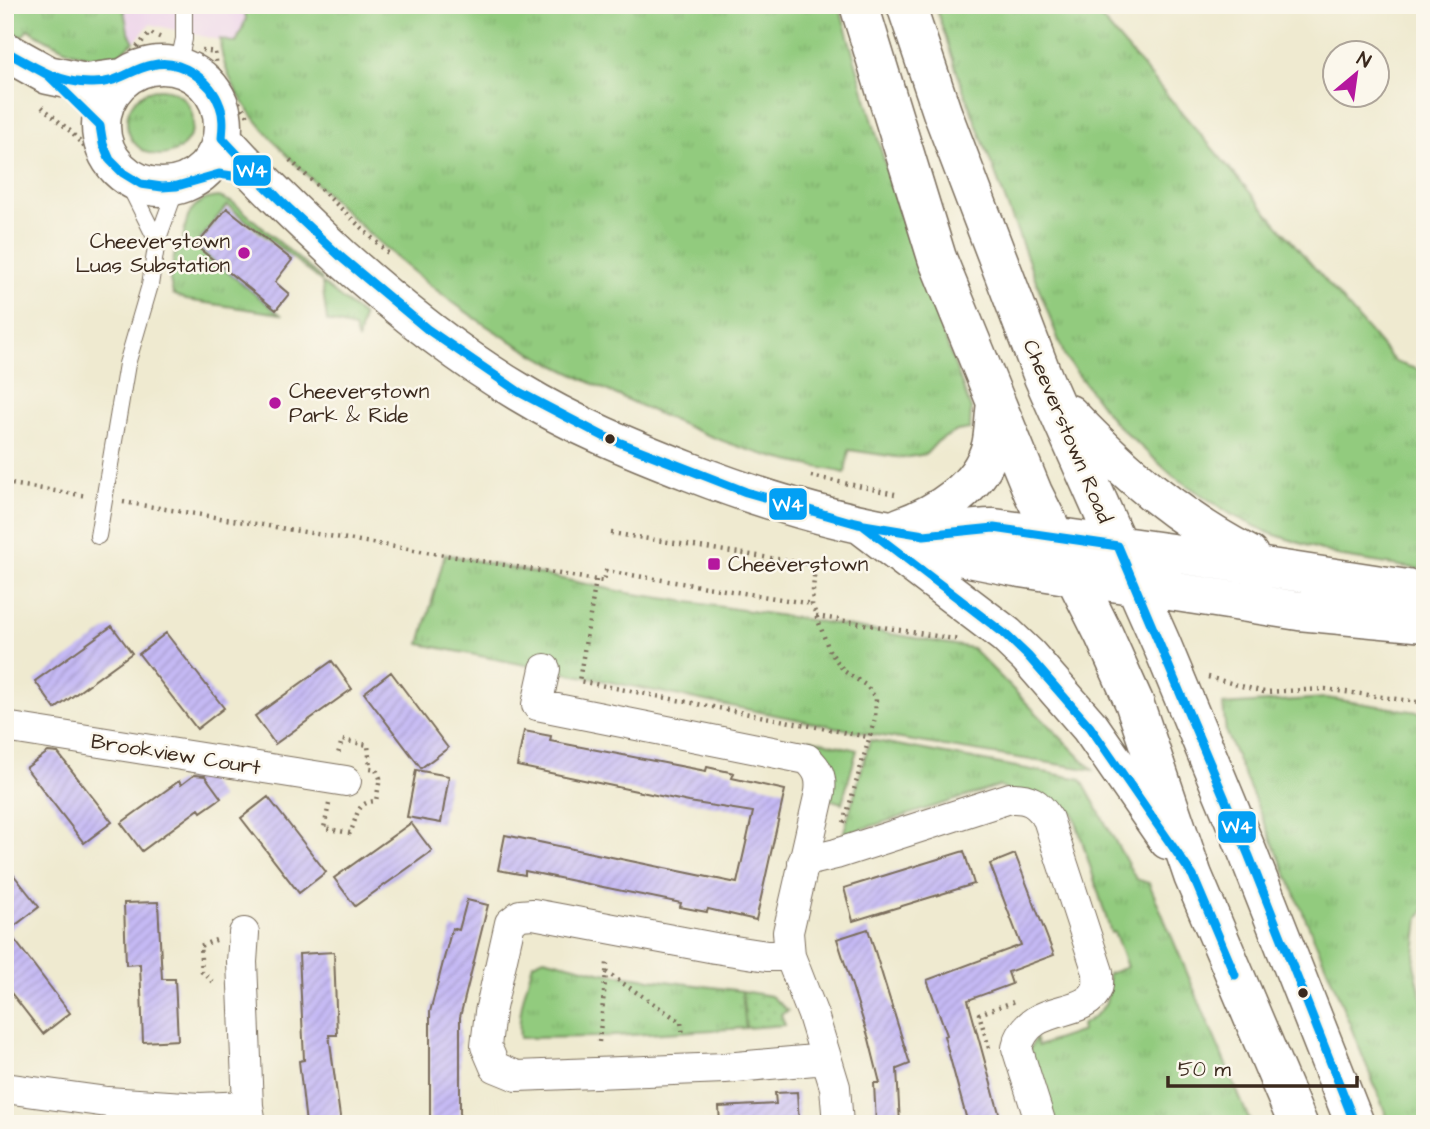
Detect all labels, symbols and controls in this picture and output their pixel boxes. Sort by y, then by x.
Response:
north arrow [1322,38,1392,108]
text: N [1352,46,1375,75]
line badge: W4 [232,154,272,187]
text: W4 [236,158,267,185]
place label: Cheeverstown Luas Substation [76,227,230,280]
marker: Cheeverstown Luas Substation [236,245,252,261]
street label: Cheeverstown Road [1016,335,1119,528]
place label: Cheeverstown Park & Ride [289,377,429,430]
marker: Cheeverstown Park & Ride [267,395,283,411]
unlabelled marker [603,432,617,446]
line badge: W4 [768,487,808,521]
text: W4 [772,492,803,519]
place label: Cheeverstown [728,550,868,579]
marker: Cheeverstown [706,556,722,572]
street label: Brookview Court [89,727,263,782]
line badge: W4 [1217,810,1257,844]
text: W4 [1221,814,1252,841]
unlabelled marker [1296,986,1310,1000]
scale bar [1168,1045,1356,1089]
text: 50 m [1178,1055,1232,1084]

